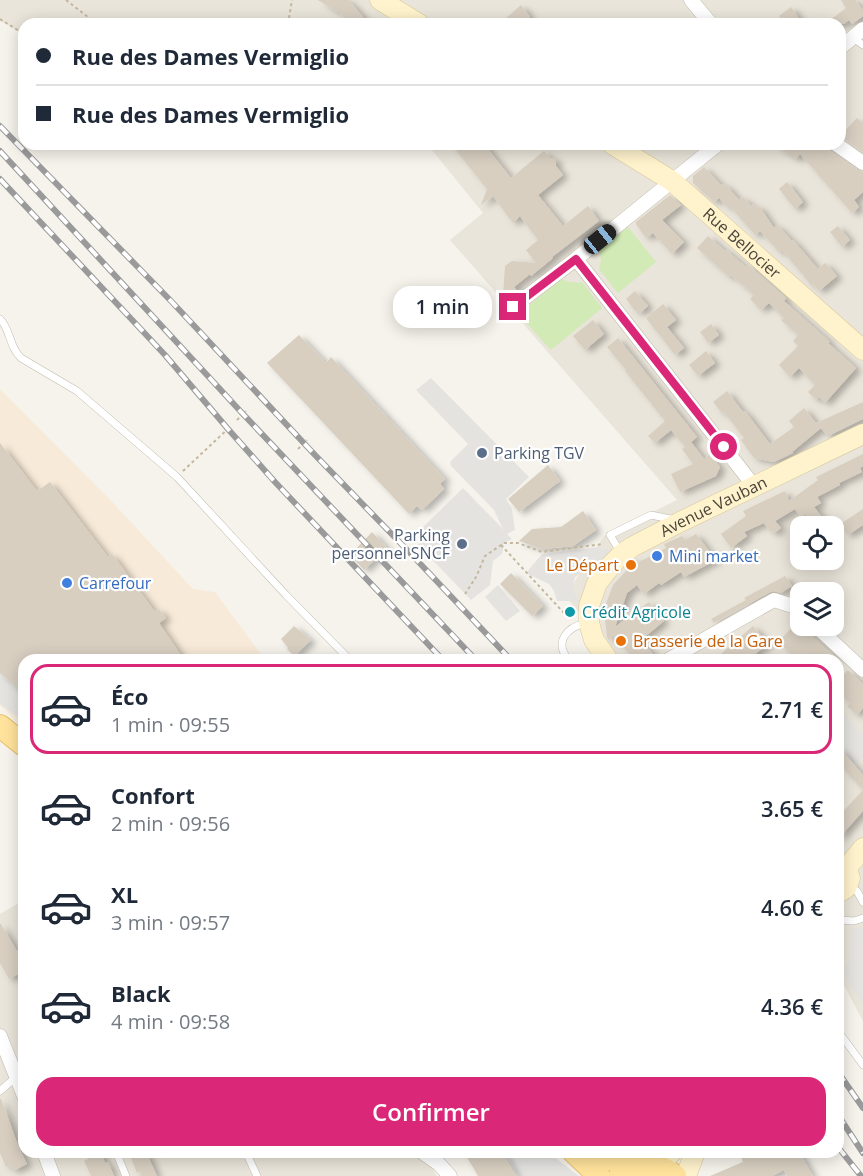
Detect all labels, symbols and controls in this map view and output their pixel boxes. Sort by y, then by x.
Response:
text: Rue des Dames Vermiglio [72,41,349,71]
text: Rue des Dames Vermiglio [72,99,349,129]
street label: Rue Bellocier [698,203,786,284]
car [580,221,620,257]
callout: 1 min [393,286,492,328]
text: 1 min [416,293,470,320]
route end [499,293,526,320]
route start [710,433,737,460]
place label: Parking TGV [494,442,585,464]
marker: Parking TGV [475,446,489,460]
street label: Avenue Vauban [656,471,771,542]
map controls [790,516,844,636]
button: locate [790,516,844,570]
place label: Parking personnel SNCF [331,524,450,564]
marker: Parking personnel SNCF [455,537,469,551]
place label: Mini market [669,545,759,567]
marker: Mini market [650,549,664,563]
place label: Le Départ [546,554,619,576]
marker: Le Départ [624,558,638,572]
place label: Carrefour [79,572,152,594]
marker: Carrefour [60,576,74,590]
button: layers [790,582,844,636]
place label: Crédit Agricole [582,601,691,623]
marker: Crédit Agricole [563,605,577,619]
place label: Brasserie de la Gare [633,630,783,652]
marker: Brasserie de la Gare [614,634,628,648]
text: Éco [111,681,148,711]
icon: car [39,682,93,736]
text: 2.71 € [761,694,823,724]
text: 1 min · 09:55 [111,711,230,738]
text: Confort [111,780,195,810]
icon: car [39,781,93,835]
text: 3.65 € [761,793,823,823]
text: 2 min · 09:56 [111,810,230,837]
text: XL [111,879,138,909]
icon: car [39,880,93,934]
text: 4.60 € [761,892,823,922]
text: 3 min · 09:57 [111,909,230,936]
text: Black [111,978,171,1008]
icon: car [39,979,93,1033]
text: 4.36 € [761,991,823,1021]
text: 4 min · 09:58 [111,1008,230,1035]
button: Confirmer [36,1077,826,1146]

